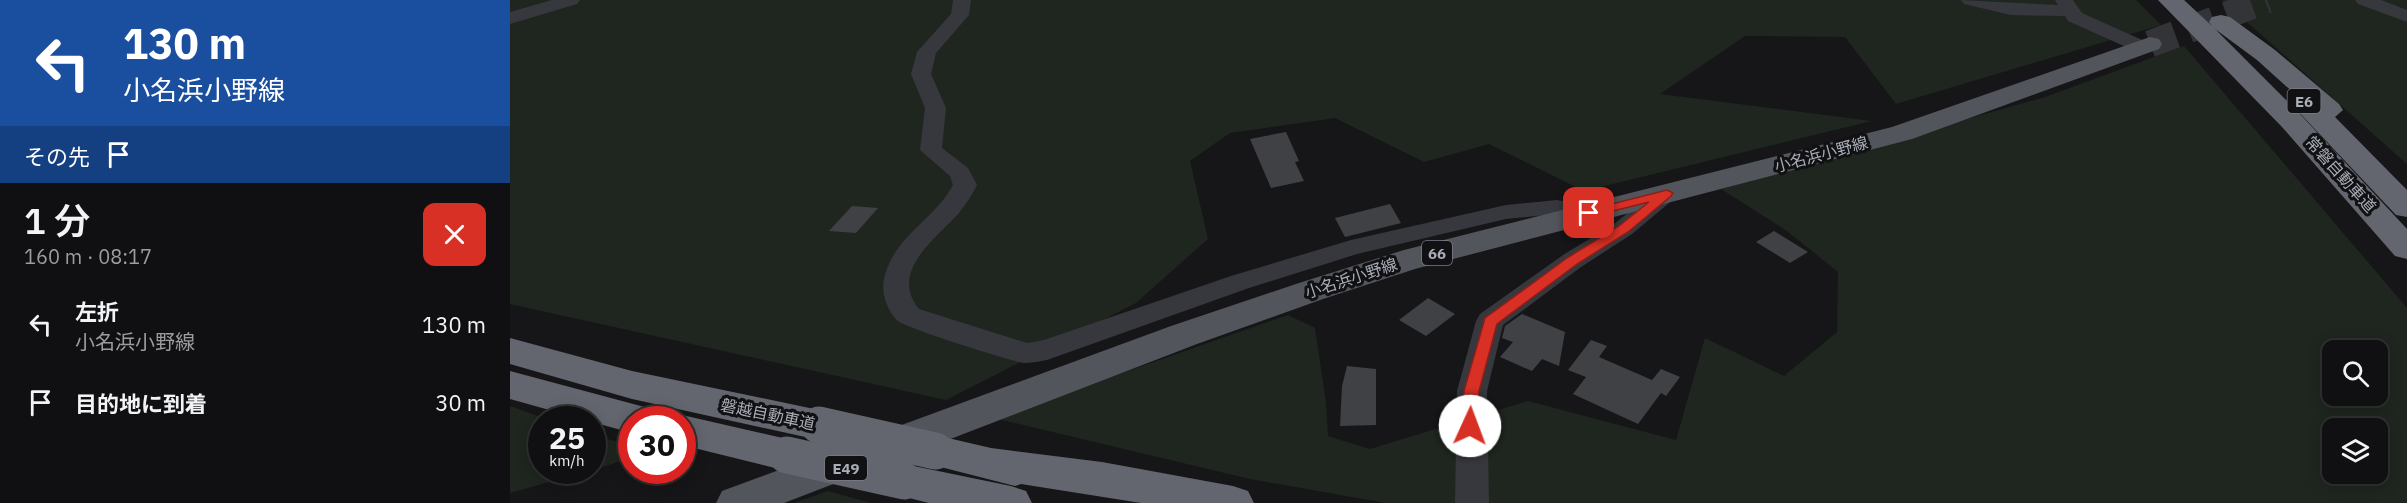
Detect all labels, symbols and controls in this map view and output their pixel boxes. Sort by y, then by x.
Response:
text: 130 m [123,16,246,71]
icon: left [24,24,102,102]
text: 小名浜小野線 [123,72,285,107]
road number: E6 [2288,89,2320,113]
street label: 小名浜小野線 [1772,132,1870,176]
street label: 常磐自動車道 [2301,132,2381,216]
icon: arrive [102,138,135,171]
text: その先 [24,142,90,171]
pin [1563,187,1614,238]
icon: arrive [1572,196,1605,229]
text: 1 分 [24,197,90,244]
button: close [423,203,486,266]
road number: 66 [1422,241,1452,265]
text: 160 m · 08:17 [24,243,152,270]
street label: 小名浜小野線 [1302,254,1400,302]
text: 左折 [75,297,119,326]
icon: left [24,308,57,341]
text: 130 m [422,310,486,339]
text: 小名浜小野線 [75,328,195,355]
map controls [2322,340,2388,484]
button: search [2322,340,2388,406]
icon: arrive [24,386,57,419]
text: 30 m [435,388,486,417]
text: 目的地に到着 [75,389,207,418]
street label: 磐越自動車道 [719,394,817,434]
position arrow [1438,394,1502,458]
speed limit sign: 30 [618,406,696,484]
text: 25 [549,418,585,457]
button: layers [2322,418,2388,484]
text: km/h [549,451,585,470]
road number: E49 [825,456,867,480]

